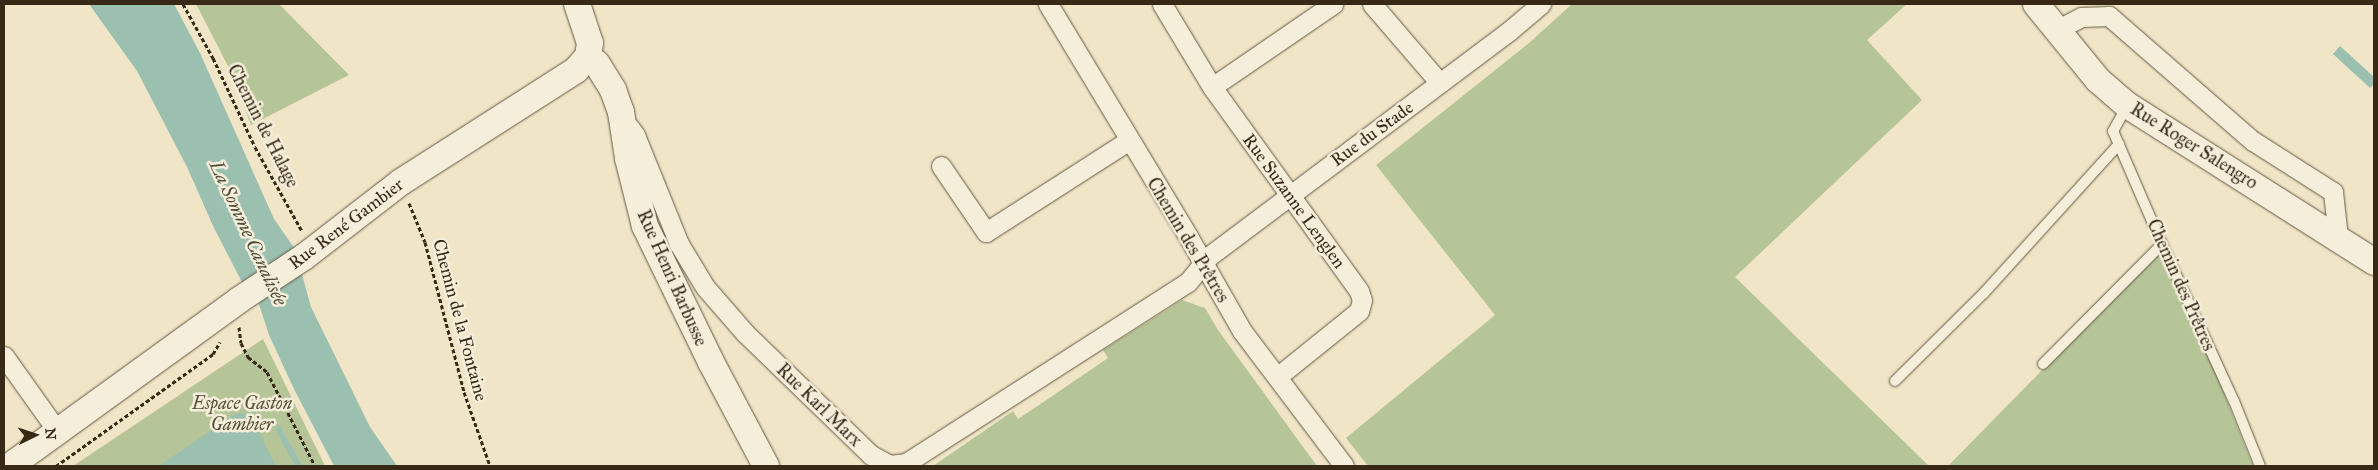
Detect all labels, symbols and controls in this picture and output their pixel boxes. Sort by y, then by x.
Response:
street label: Chemin de Halage [223,61,303,191]
street label: Rue du Stade [1326,97,1418,171]
street label: Rue Roger Salengro [2126,98,2262,194]
street label: Rue Suzanne Lenglen [1238,129,1350,273]
water label: La Somme Canalisée [204,157,292,309]
street label: Rue René Gambier [284,174,408,274]
street label: Chemin des Prêtres [1142,174,1234,306]
street label: Rue Henri Barbusse [632,207,712,349]
street label: Chemin des Prêtres [2142,216,2220,354]
street label: Chemin de la Fontaine [428,237,492,403]
street label: Rue Karl Marx [772,359,866,451]
park label: Espace Gaston Gambier [192,393,292,436]
north arrow [10,410,60,460]
text: N [42,427,59,440]

